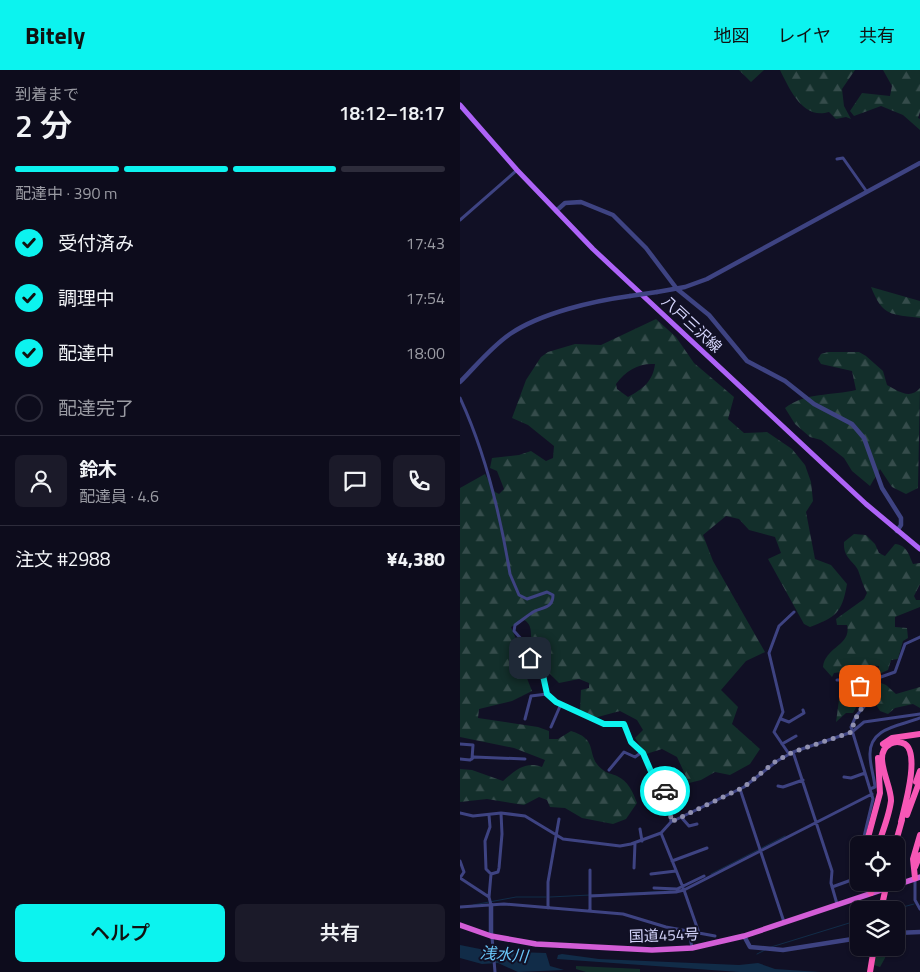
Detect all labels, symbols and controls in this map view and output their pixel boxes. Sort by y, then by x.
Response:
text: Bitely [25,17,85,53]
text: 地図 [714,22,750,49]
text: レイヤ [778,22,831,49]
text: 共有 [859,22,895,49]
text: 到着まで [15,82,79,106]
text: 18:12–18:17 [339,98,445,127]
text: 2 分 [15,101,72,149]
text: 配達中 · 390 m [15,181,117,205]
text: 受付済み [58,228,134,257]
icon: check [15,229,43,257]
text: 17:43 [406,231,445,255]
text: 調理中 [58,283,115,312]
icon: check [15,284,43,312]
text: 17:54 [406,286,445,310]
street label: 八戸三沢線 [657,290,727,358]
text: 配達中 [58,338,115,367]
icon: check [15,339,43,367]
text: 18:00 [406,341,445,365]
text: 配達完了 [58,393,134,422]
text: 鈴木 [79,454,117,483]
button: person [15,455,67,507]
button: chat [329,455,381,507]
button: phone [393,455,445,507]
text: 配達員 · 4.6 [79,484,159,508]
text: 注文 #2988 [15,544,110,573]
text: ¥4,380 [387,544,445,573]
pin [509,637,551,679]
icon: home [516,644,544,672]
pin [839,665,881,707]
icon: bag [846,672,874,700]
courier [640,766,690,816]
icon: car [651,777,679,805]
map controls [850,836,905,956]
button: locate [850,836,905,891]
button: layers [850,901,905,956]
button: ヘルプ [15,904,225,962]
button: 共有 [235,904,445,962]
street label: 国道454号 [629,922,699,948]
water label: 浅水川 [479,940,531,968]

